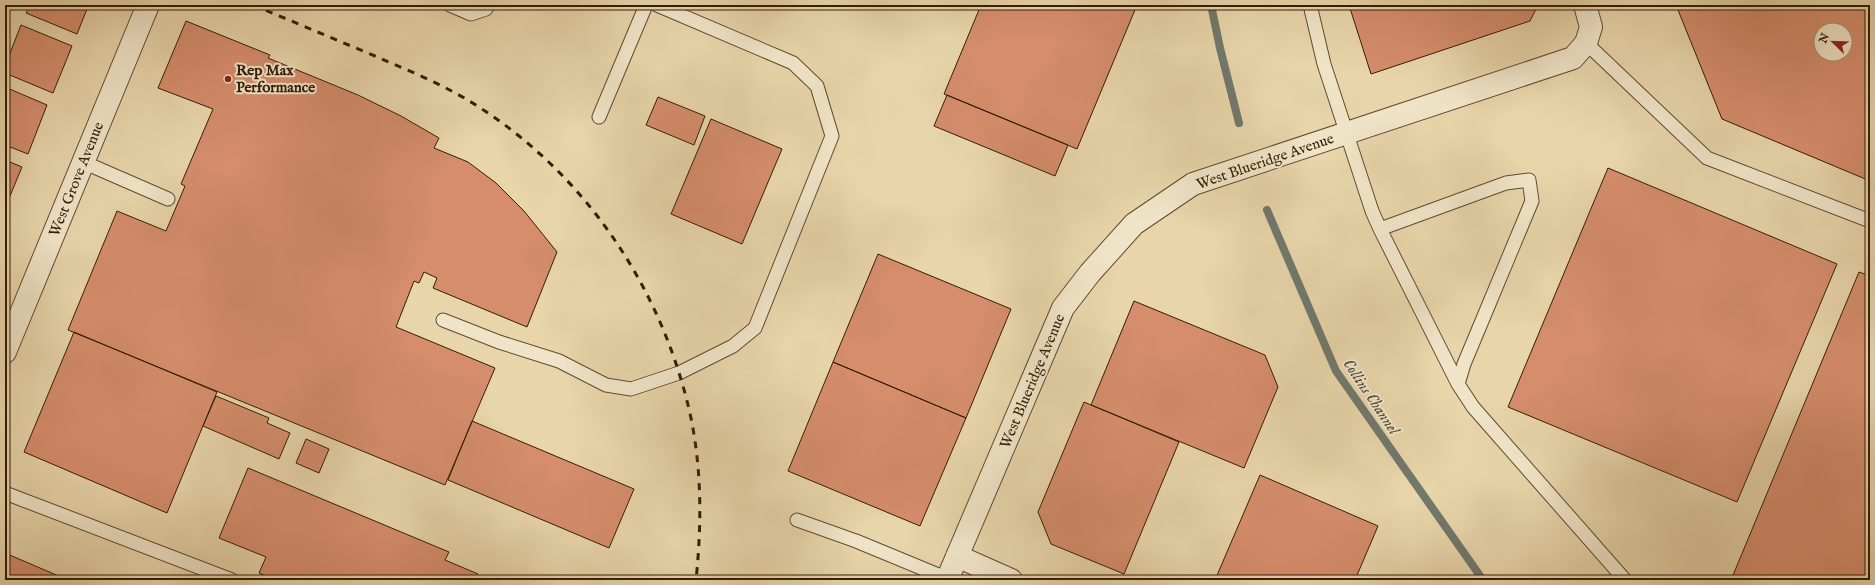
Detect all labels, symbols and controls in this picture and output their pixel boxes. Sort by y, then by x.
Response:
north arrow [1813,22,1853,62]
text: N [1816,31,1833,47]
place label: Rep Max Performance [236,61,315,97]
marker: Rep Max Performance [223,74,233,84]
street label: West Grove Avenue [45,119,108,239]
street label: West Blueridge Avenue [1194,129,1337,194]
street label: West Blueridge Avenue [996,311,1069,451]
water label: Collins Channel [1338,355,1404,440]

